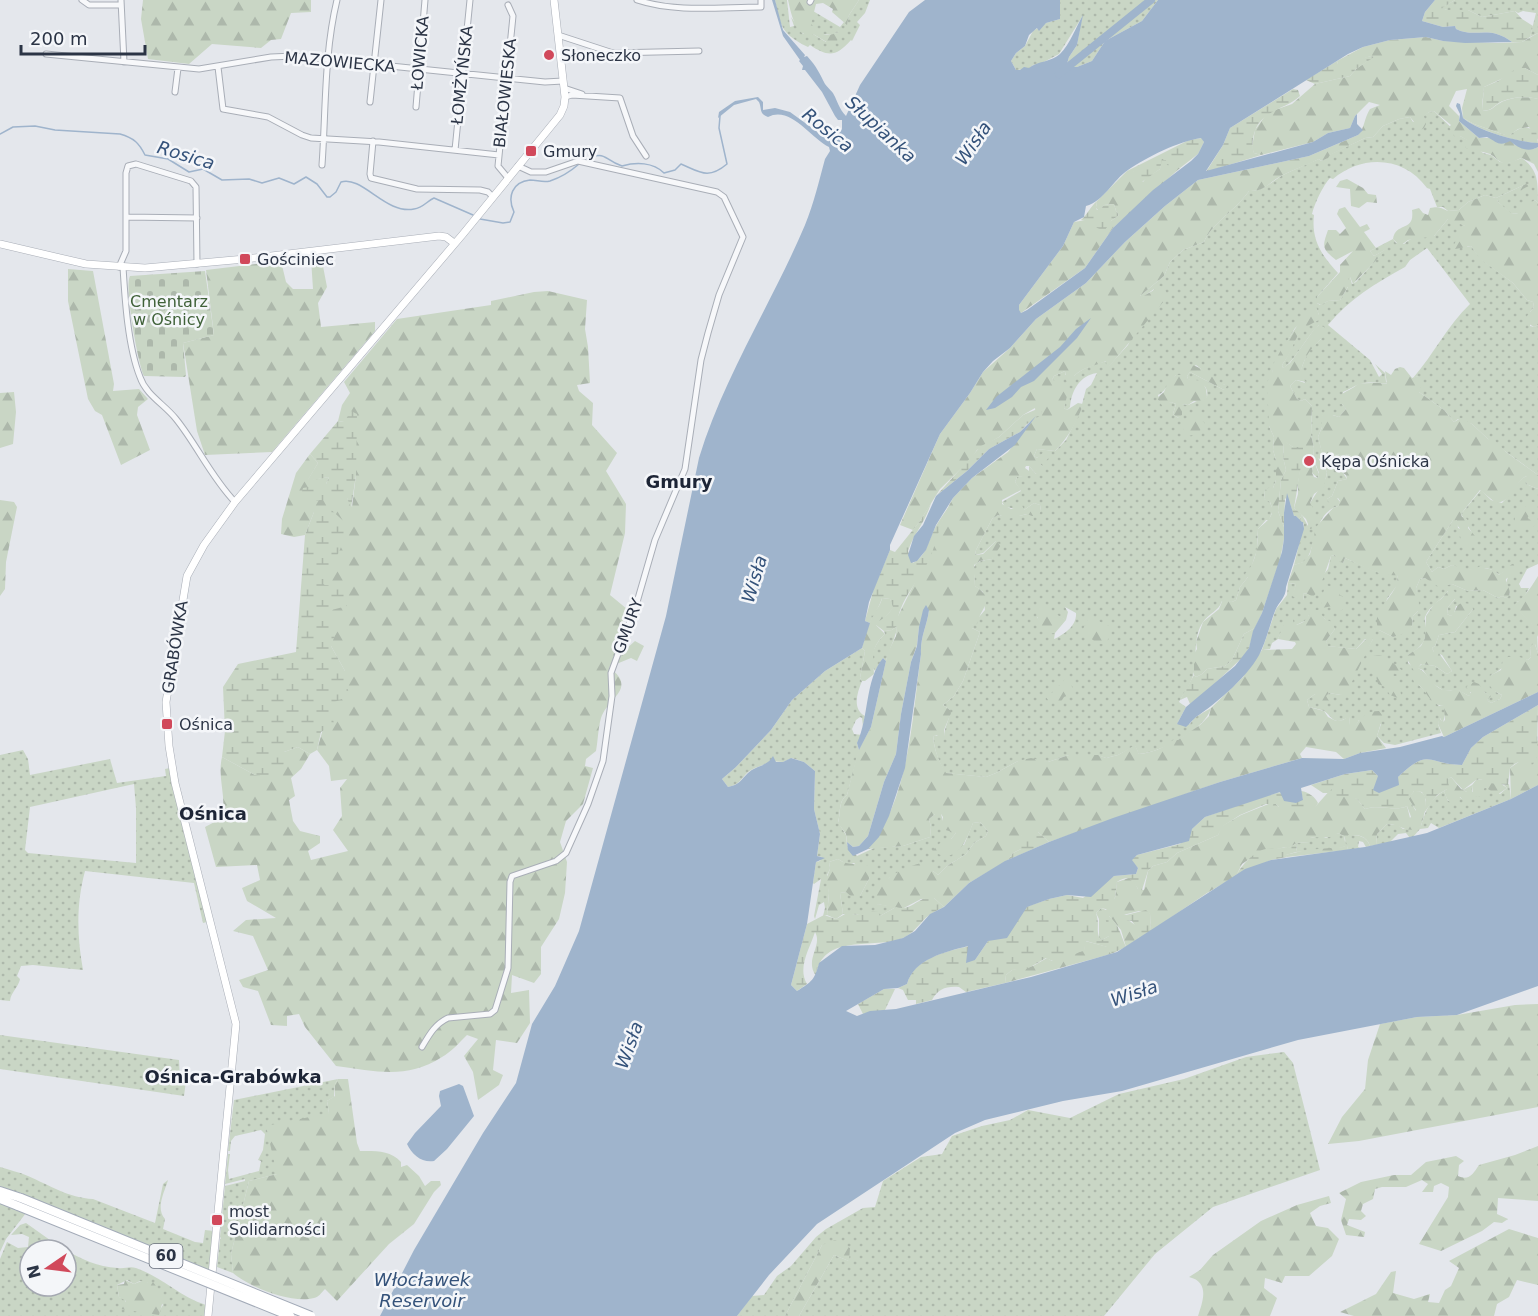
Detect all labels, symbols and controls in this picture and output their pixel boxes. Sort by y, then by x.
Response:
street label: ŁOWICKA [407,15,433,92]
scale bar [21,18,146,56]
street label: ŁOMŻYŃSKA [447,25,477,126]
text: 200 m [30,28,88,49]
street label: BIAŁOWIESKA [490,37,520,149]
place label: Słoneczko [561,46,641,65]
street label: MAZOWIECKA [284,48,396,76]
marker: Słoneczko [542,48,556,62]
water label: Słupianka [842,91,920,167]
water label: Rosica [799,103,857,157]
water label: Wisła [951,117,995,169]
water label: Rosica [155,136,217,174]
place label: Gmury [543,142,597,161]
marker: Gmury [524,144,538,158]
place label: Gościniec [257,250,334,269]
marker: Gościniec [238,252,252,266]
park label: Cmentarz w Ośnicy [130,292,208,329]
place label: Kępa Ośnicka [1321,452,1429,471]
marker: Kępa Ośnicka [1302,454,1316,468]
district label: Gmury [646,471,713,492]
water label: Wisła [737,553,771,605]
street label: GMURY [609,595,647,656]
street label: GRABÓWKA [158,599,192,695]
place label: Ośnica [179,715,233,734]
marker: Ośnica [160,717,174,731]
district label: Ośnica [179,803,247,824]
water label: Wisła [1108,976,1160,1010]
water label: Wisła [611,1019,647,1071]
district label: Ośnica-Grabówka [144,1066,322,1087]
place label: most Solidarności [229,1202,326,1239]
marker: most Solidarności [210,1213,224,1227]
north arrow [18,1238,78,1298]
road number: 60 [150,1244,182,1268]
text: N [23,1263,45,1280]
water label: Włocławek Reservoir [374,1269,472,1311]

